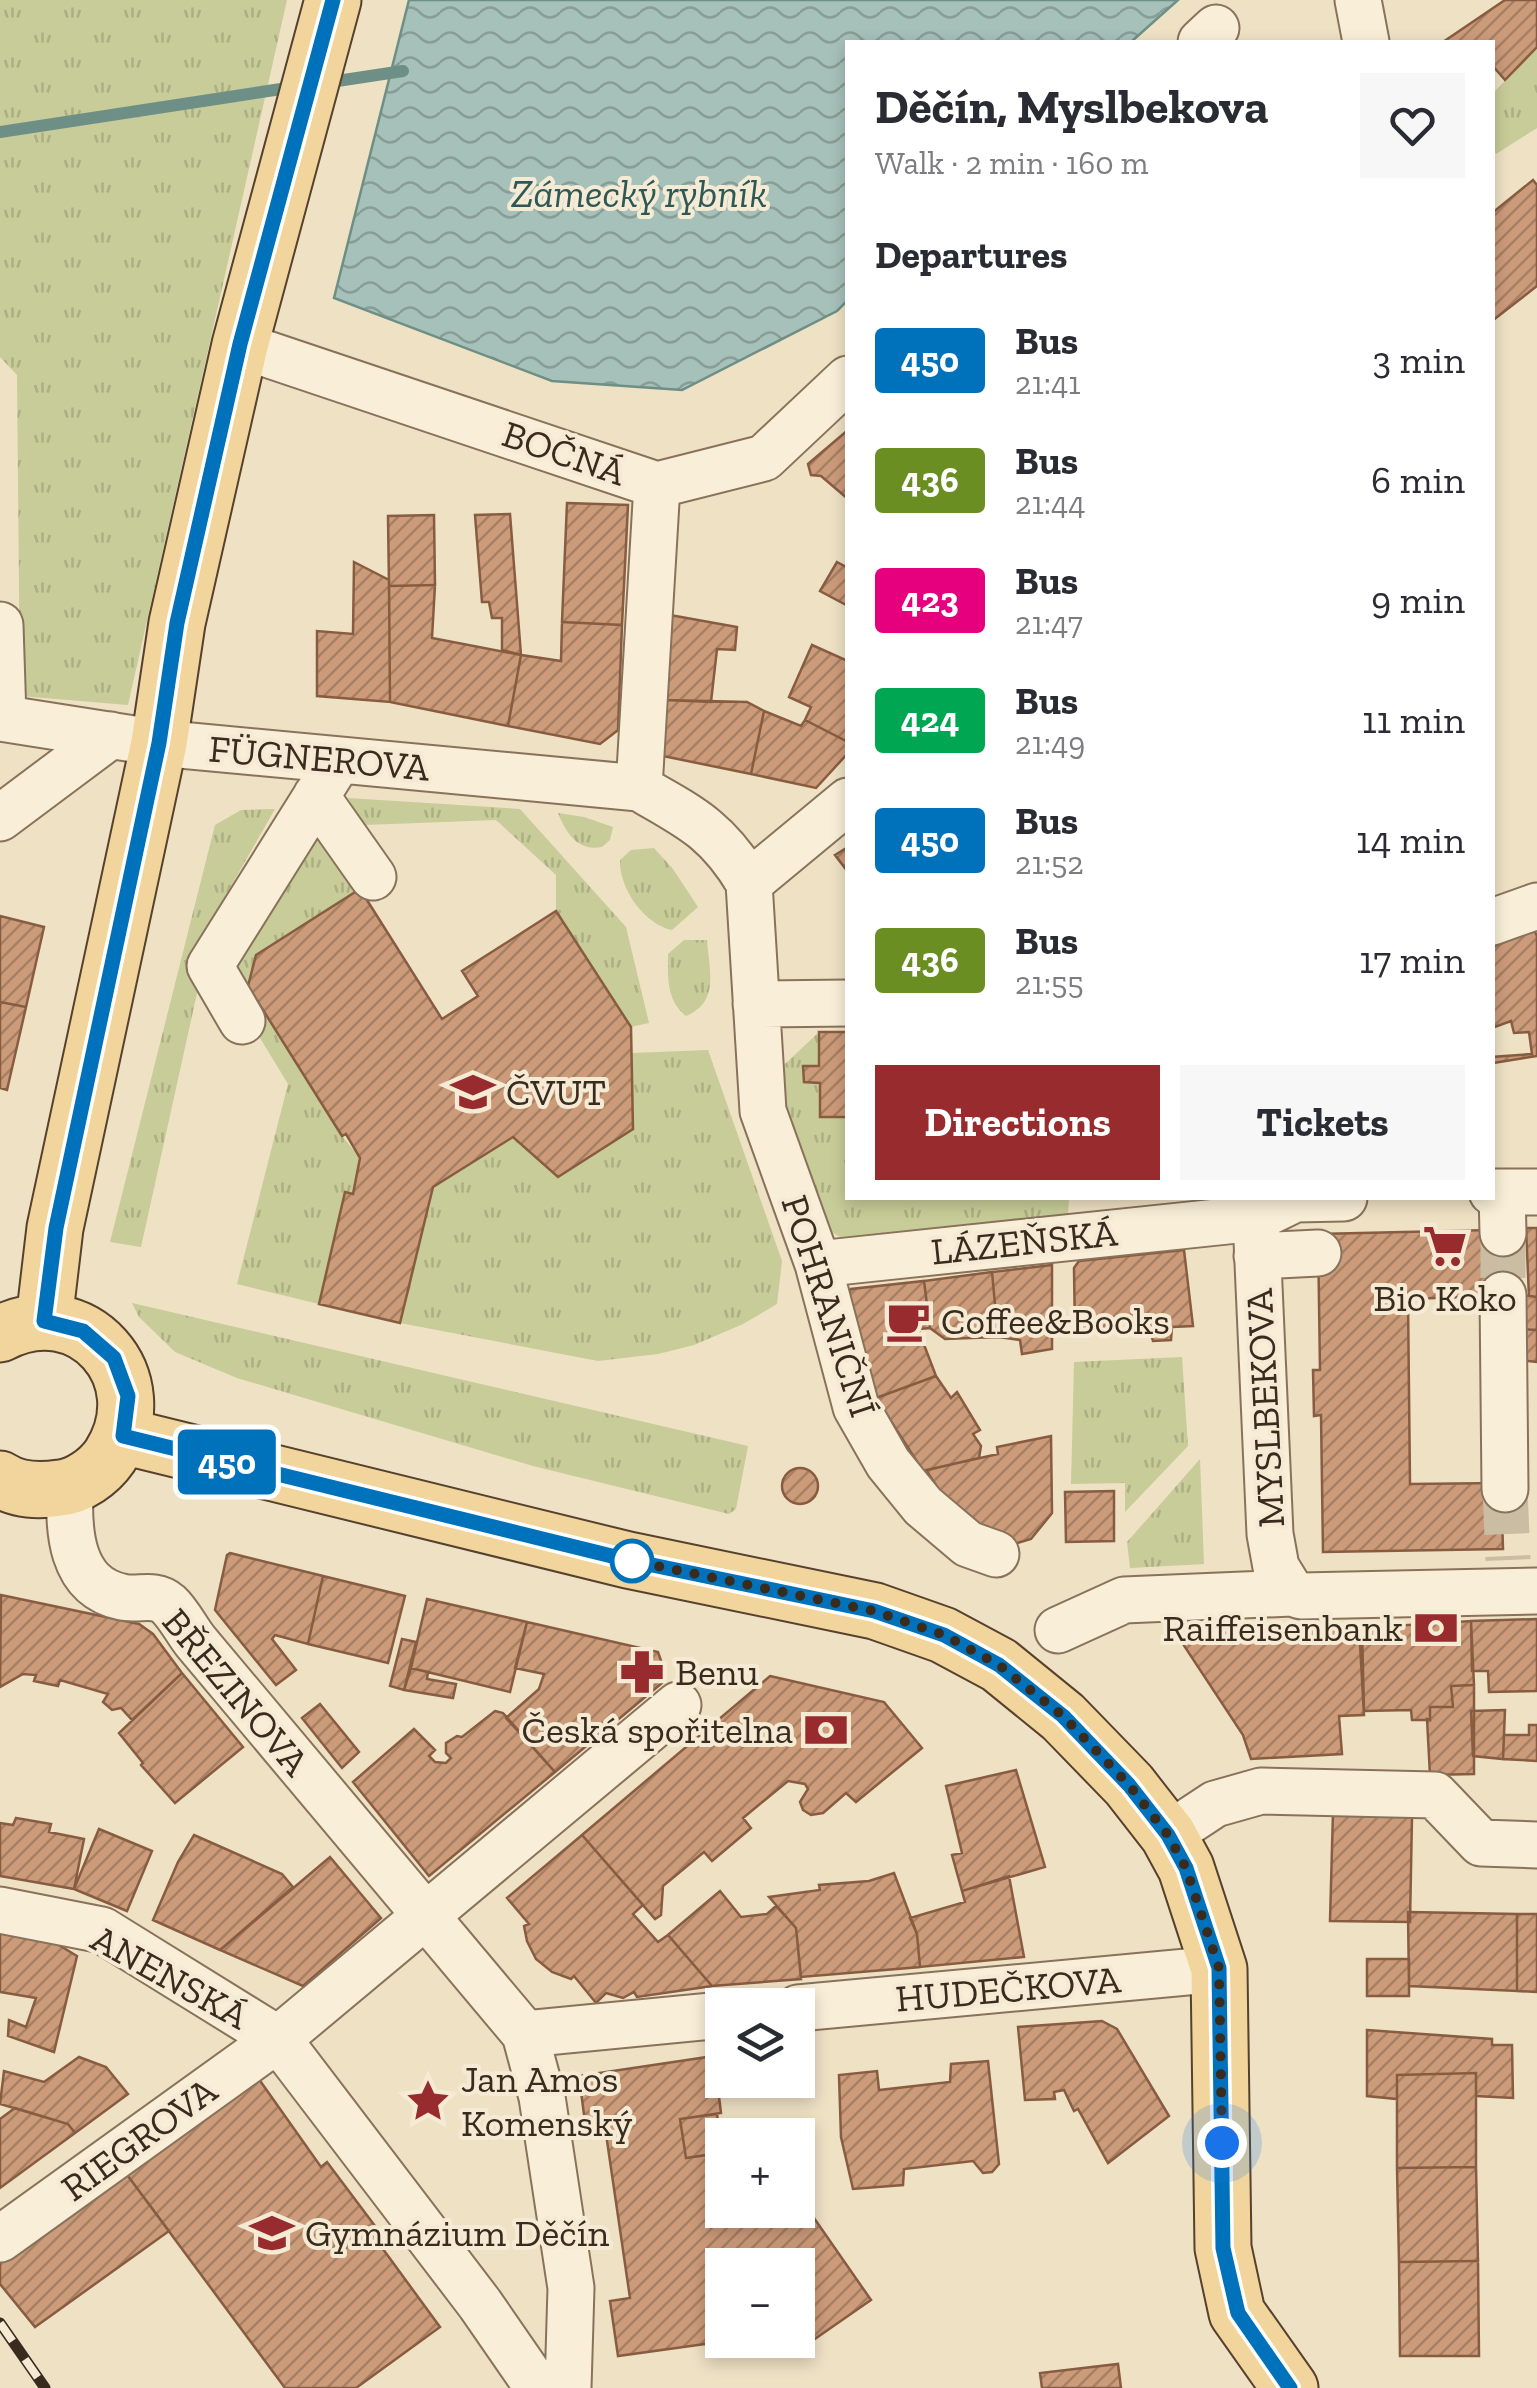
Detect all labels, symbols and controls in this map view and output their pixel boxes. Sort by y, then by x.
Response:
button: heart [1360,73,1465,178]
text: Děčín, Myslbekova [875,78,1269,135]
text: Walk · 2 min · 160 m [875,144,1148,182]
water label: Zámecký rybník [511,169,767,217]
text: Departures [875,232,1067,278]
text: Bus [1015,318,1078,364]
text: 3 min [1373,337,1465,383]
text: 450 [901,339,959,381]
text: 21:41 [1015,364,1081,402]
street label: BOČNÁ [496,411,632,496]
text: Bus [1015,438,1078,484]
text: 6 min [1371,457,1465,503]
text: 436 [901,459,959,501]
text: 21:44 [1015,484,1085,522]
text: Bus [1015,558,1078,604]
text: 9 min [1371,577,1465,623]
text: 423 [901,579,959,621]
text: 21:47 [1015,604,1083,642]
text: Bus [1015,678,1078,724]
text: 11 min [1362,697,1465,743]
text: 424 [901,699,959,741]
text: 21:49 [1015,724,1085,762]
street label: FÜGNEROVA [207,725,432,791]
text: Bus [1015,798,1078,844]
text: 14 min [1356,817,1465,863]
text: 450 [901,819,959,861]
text: 21:52 [1015,844,1084,882]
text: Bus [1015,918,1078,964]
text: 17 min [1359,937,1465,983]
text: 436 [901,939,959,981]
text: 21:55 [1015,964,1084,1002]
button: Directions [875,1065,1160,1180]
button: Tickets [1180,1065,1465,1180]
school or university icon: ČVUT [449,1068,497,1116]
place label: ČVUT [506,1069,606,1115]
street label: POHRANIČNÍ [772,1189,886,1423]
street label: LÁZEŇSKÁ [929,1209,1120,1275]
supermarket icon: Bio Koko [1421,1222,1469,1270]
place label: Bio Koko [1373,1275,1517,1321]
street label: MYSLBEKOVA [1236,1287,1294,1529]
cafe icon: Coffee&Books [884,1297,932,1345]
place label: Coffee&Books [941,1298,1170,1344]
line badge: 450 [170,1430,284,1494]
text: 450 [198,1441,256,1483]
unlabelled marker [611,1540,653,1582]
street label: BŘEZINOVA [153,1599,319,1785]
bank icon: Raiffeisenbank [1412,1604,1460,1652]
place label: Raiffeisenbank [1162,1605,1403,1651]
pharmacy icon: Benu [618,1648,666,1696]
place label: Benu [675,1649,759,1695]
bank icon: Česká spořitelna [802,1706,850,1754]
place label: Česká spořitelna [521,1707,793,1753]
street label: ANENSKÁ [83,1915,257,2039]
street label: HUDEČKOVA [894,1956,1123,2022]
map controls [705,1988,815,2358]
button: layers [705,1988,815,2098]
place label: Jan Amos Komenský [461,2056,633,2146]
street label: RIEGROVA [52,2067,226,2211]
place icon: Jan Amos Komenský [404,2077,452,2125]
button: + [705,2118,815,2228]
your location [1197,2118,1247,2168]
school or university icon: Gymnázium Děčín [248,2209,296,2257]
place label: Gymnázium Děčín [305,2210,609,2256]
button: − [705,2248,815,2358]

